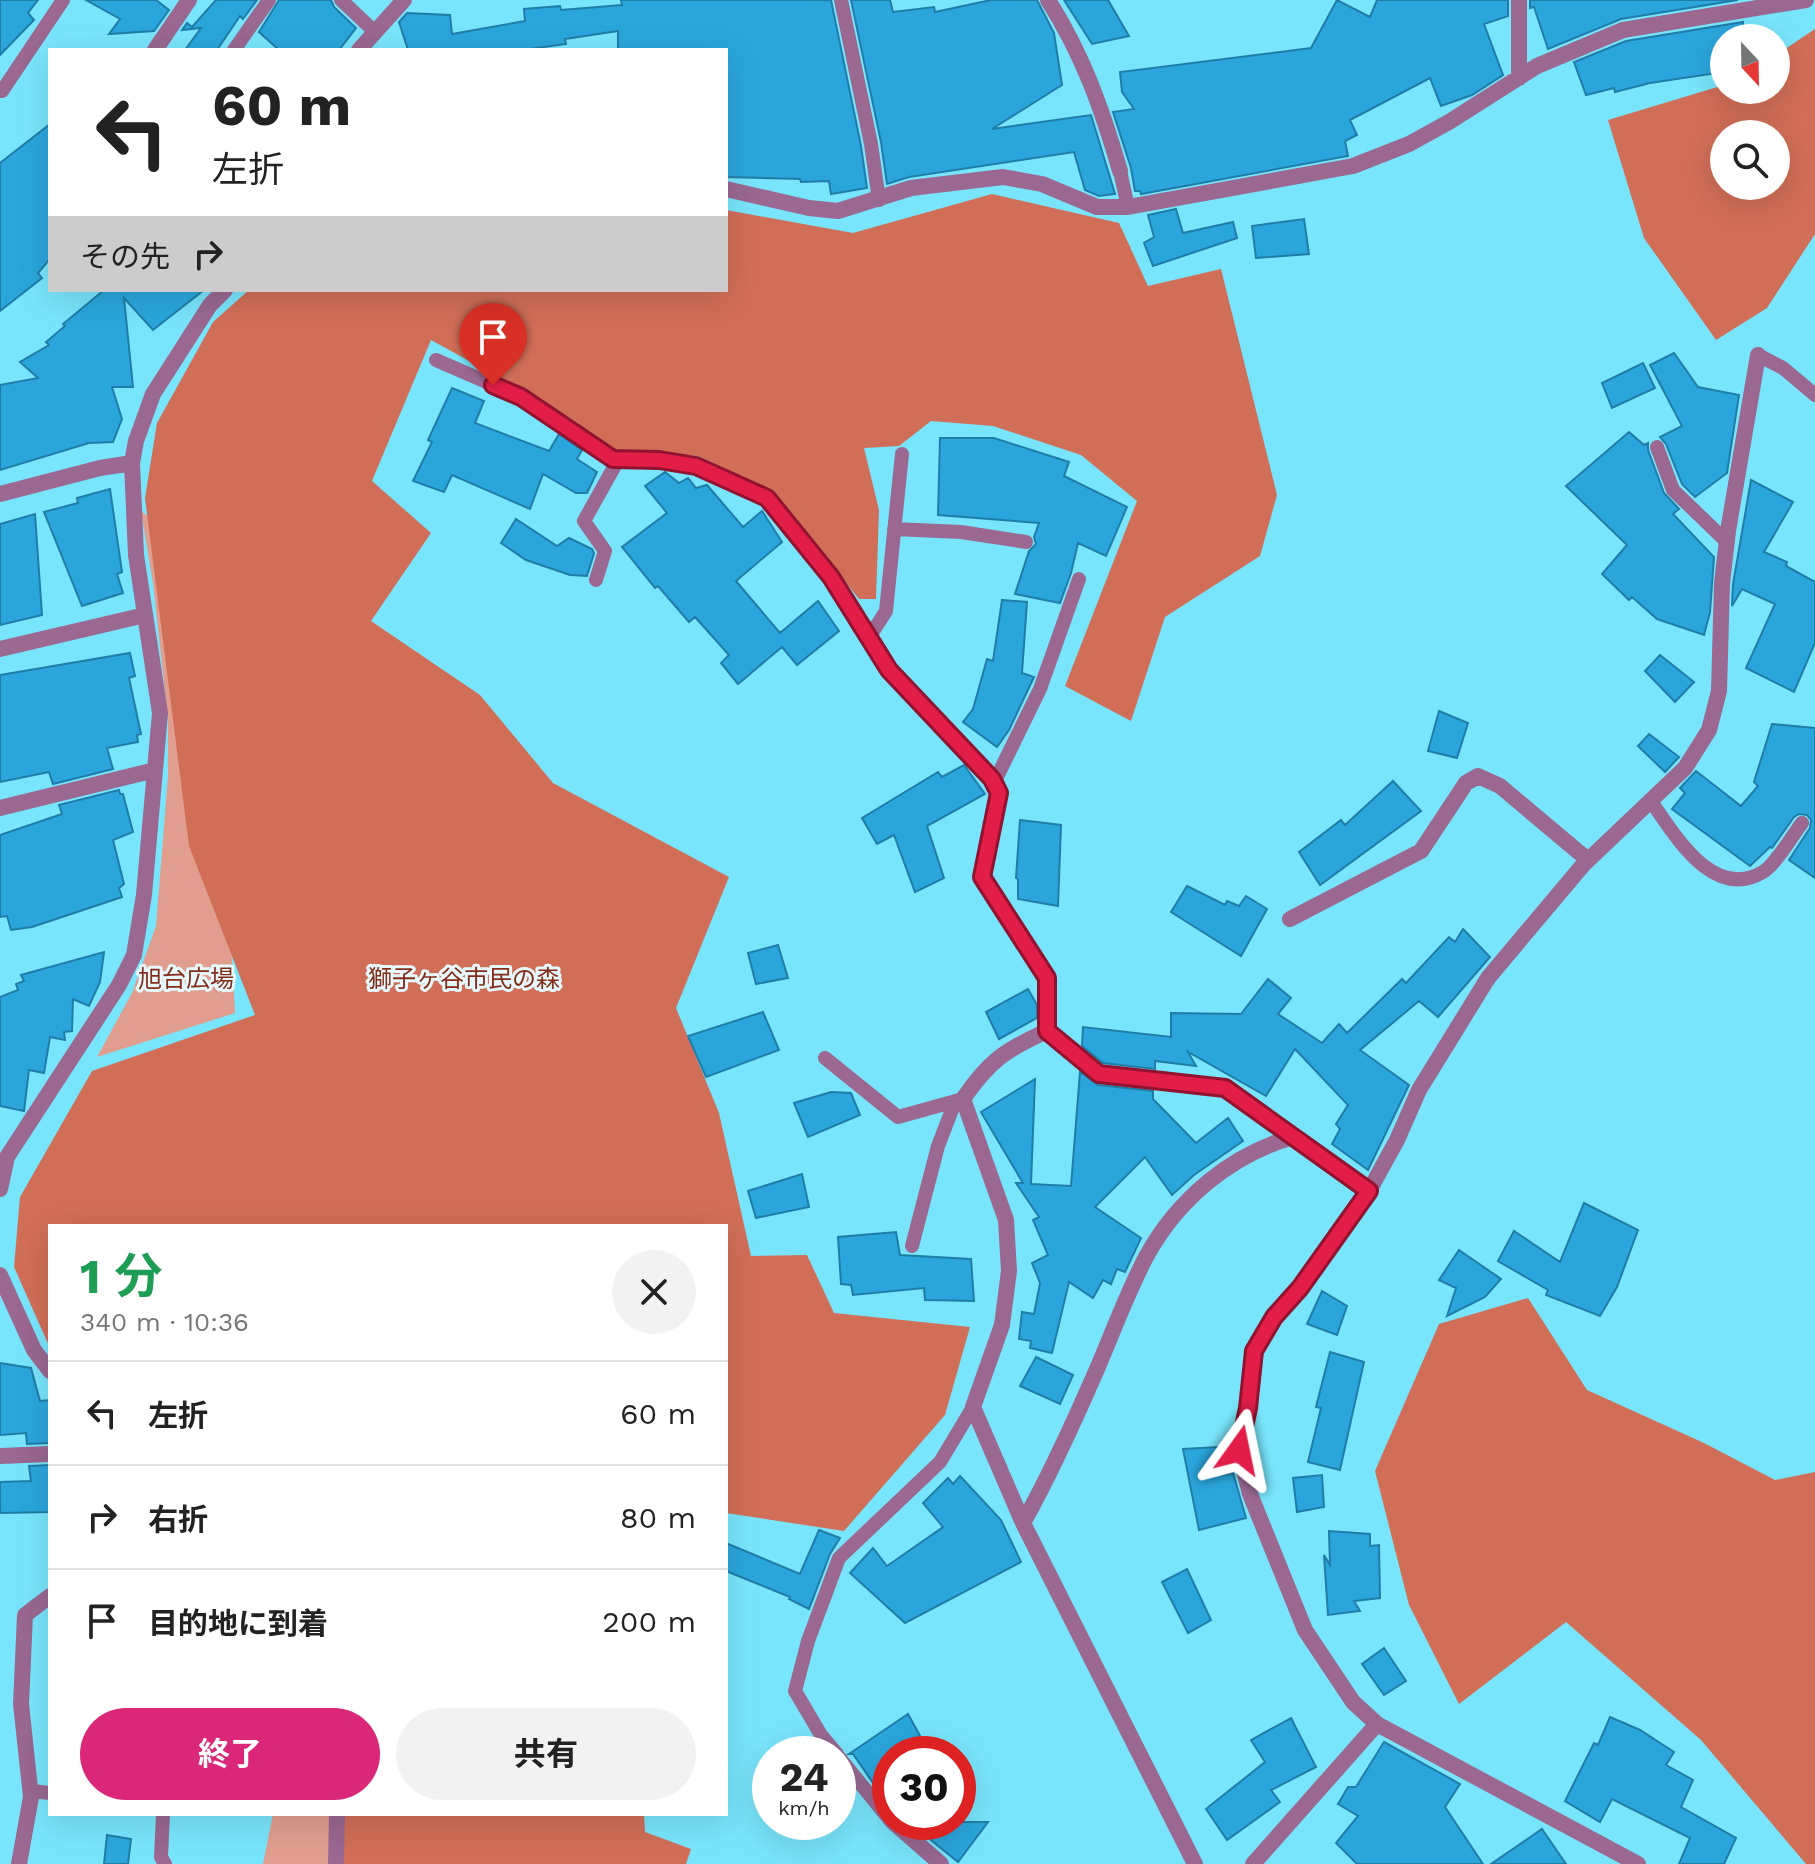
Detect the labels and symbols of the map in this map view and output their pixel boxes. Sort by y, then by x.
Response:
north arrow [1710,24,1790,104]
pin [459,303,527,385]
park label: 旭台広場 [138,965,234,993]
park label: 獅子ヶ谷市民の森 [368,965,560,993]
position arrow [1197,1408,1281,1492]
speed limit sign: 30 [872,1736,976,1840]

